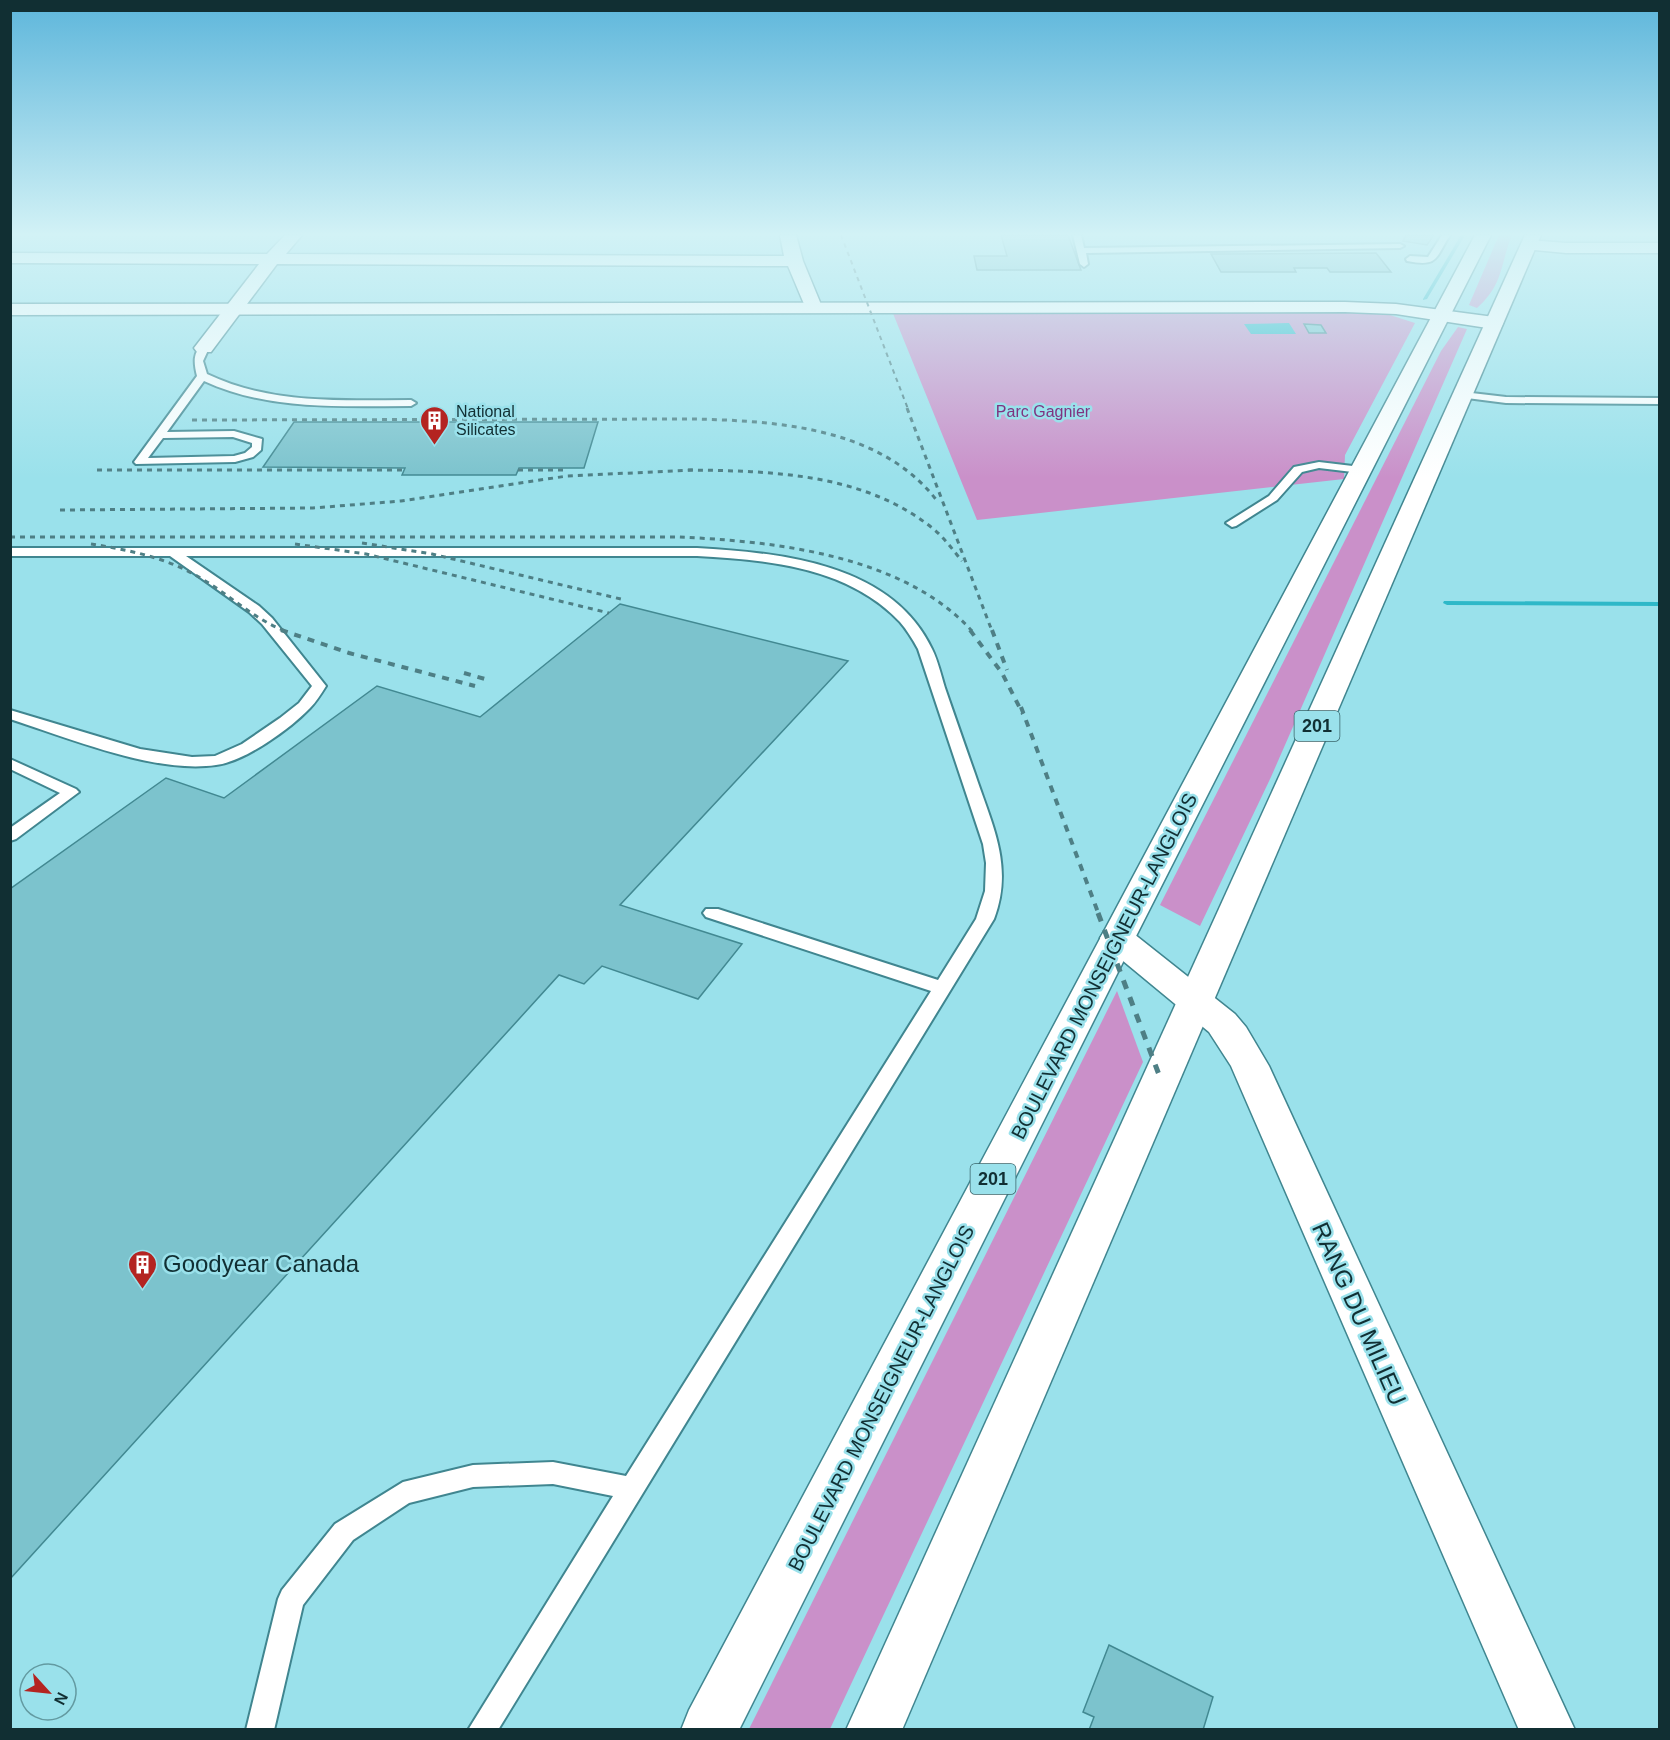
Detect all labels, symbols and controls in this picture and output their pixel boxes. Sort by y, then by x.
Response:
place label: National Silicates [456,403,516,438]
park label: Parc Gagnier [996,403,1091,420]
building icon: National Silicates [419,404,451,446]
road number: 201 [1294,711,1340,741]
street label: BOULEVARD MONSEIGNEUR-LANGLOIS [1007,789,1201,1143]
road number: 201 [970,1164,1016,1194]
street label: RANG DU MILIEU [1307,1218,1412,1409]
street label: BOULEVARD MONSEIGNEUR-LANGLOIS [784,1221,978,1575]
building icon: Goodyear Canada [126,1248,158,1290]
place label: Goodyear Canada [163,1250,360,1277]
north arrow [18,1662,78,1722]
text: N [51,1690,71,1708]

